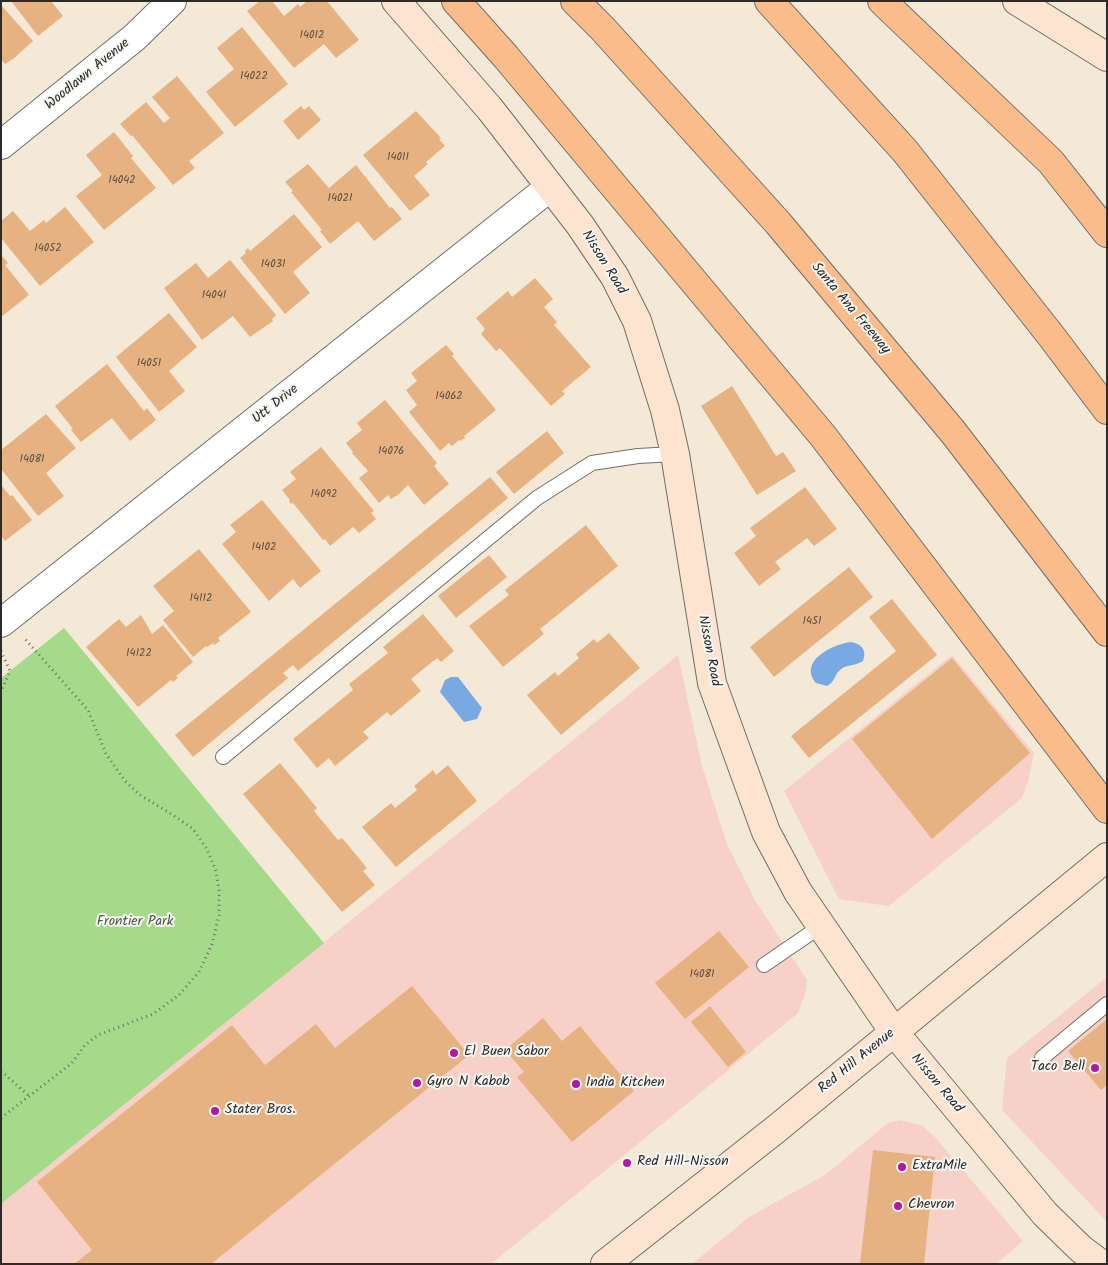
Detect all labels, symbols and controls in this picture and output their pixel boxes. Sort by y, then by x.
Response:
house number: 14012 [300,29,324,43]
street label: Woodlawn Avenue [42,36,134,114]
house number: 14022 [240,70,268,84]
house number: 14011 [387,151,409,165]
house number: 14042 [108,174,136,188]
house number: 14021 [328,192,352,206]
street label: Nisson Road [577,228,629,298]
house number: 14052 [34,242,62,256]
house number: 14031 [261,258,285,272]
street label: Santa Ana Freeway [807,260,893,358]
house number: 14041 [202,289,226,303]
house number: 14051 [137,357,161,371]
street label: Utt Drive [250,382,302,428]
house number: 14062 [435,390,463,404]
house number: 14076 [378,445,404,459]
house number: 14081 [19,453,45,467]
house number: 14092 [311,488,337,502]
house number: 14102 [252,541,276,555]
house number: 14112 [190,592,212,606]
street label: Nisson Road [693,614,723,688]
house number: 1451 [803,615,821,629]
house number: 14122 [126,647,152,661]
park label: Frontier Park [97,915,173,931]
house number: 14081 [689,968,715,982]
street label: Red Hill Avenue [815,1026,899,1098]
place label: El Buen Sabor [464,1045,549,1061]
marker: El Buen Sabor [448,1047,460,1059]
street label: Nisson Road [906,1051,966,1117]
place label: Taco Bell [1031,1060,1085,1076]
marker: Taco Bell [1089,1062,1101,1074]
place label: Gyro N Kabob [427,1075,510,1091]
place label: India Kitchen [586,1076,665,1092]
marker: Gyro N Kabob [411,1077,423,1089]
marker: India Kitchen [570,1078,582,1090]
place label: Stater Bros. [225,1103,296,1119]
marker: Stater Bros. [209,1105,221,1117]
place label: Red Hill-Nisson [637,1155,729,1171]
marker: Red Hill-Nisson [621,1157,633,1169]
place label: ExtraMile [912,1159,967,1175]
marker: ExtraMile [896,1161,908,1173]
place label: Chevron [908,1198,955,1214]
marker: Chevron [892,1200,904,1212]

